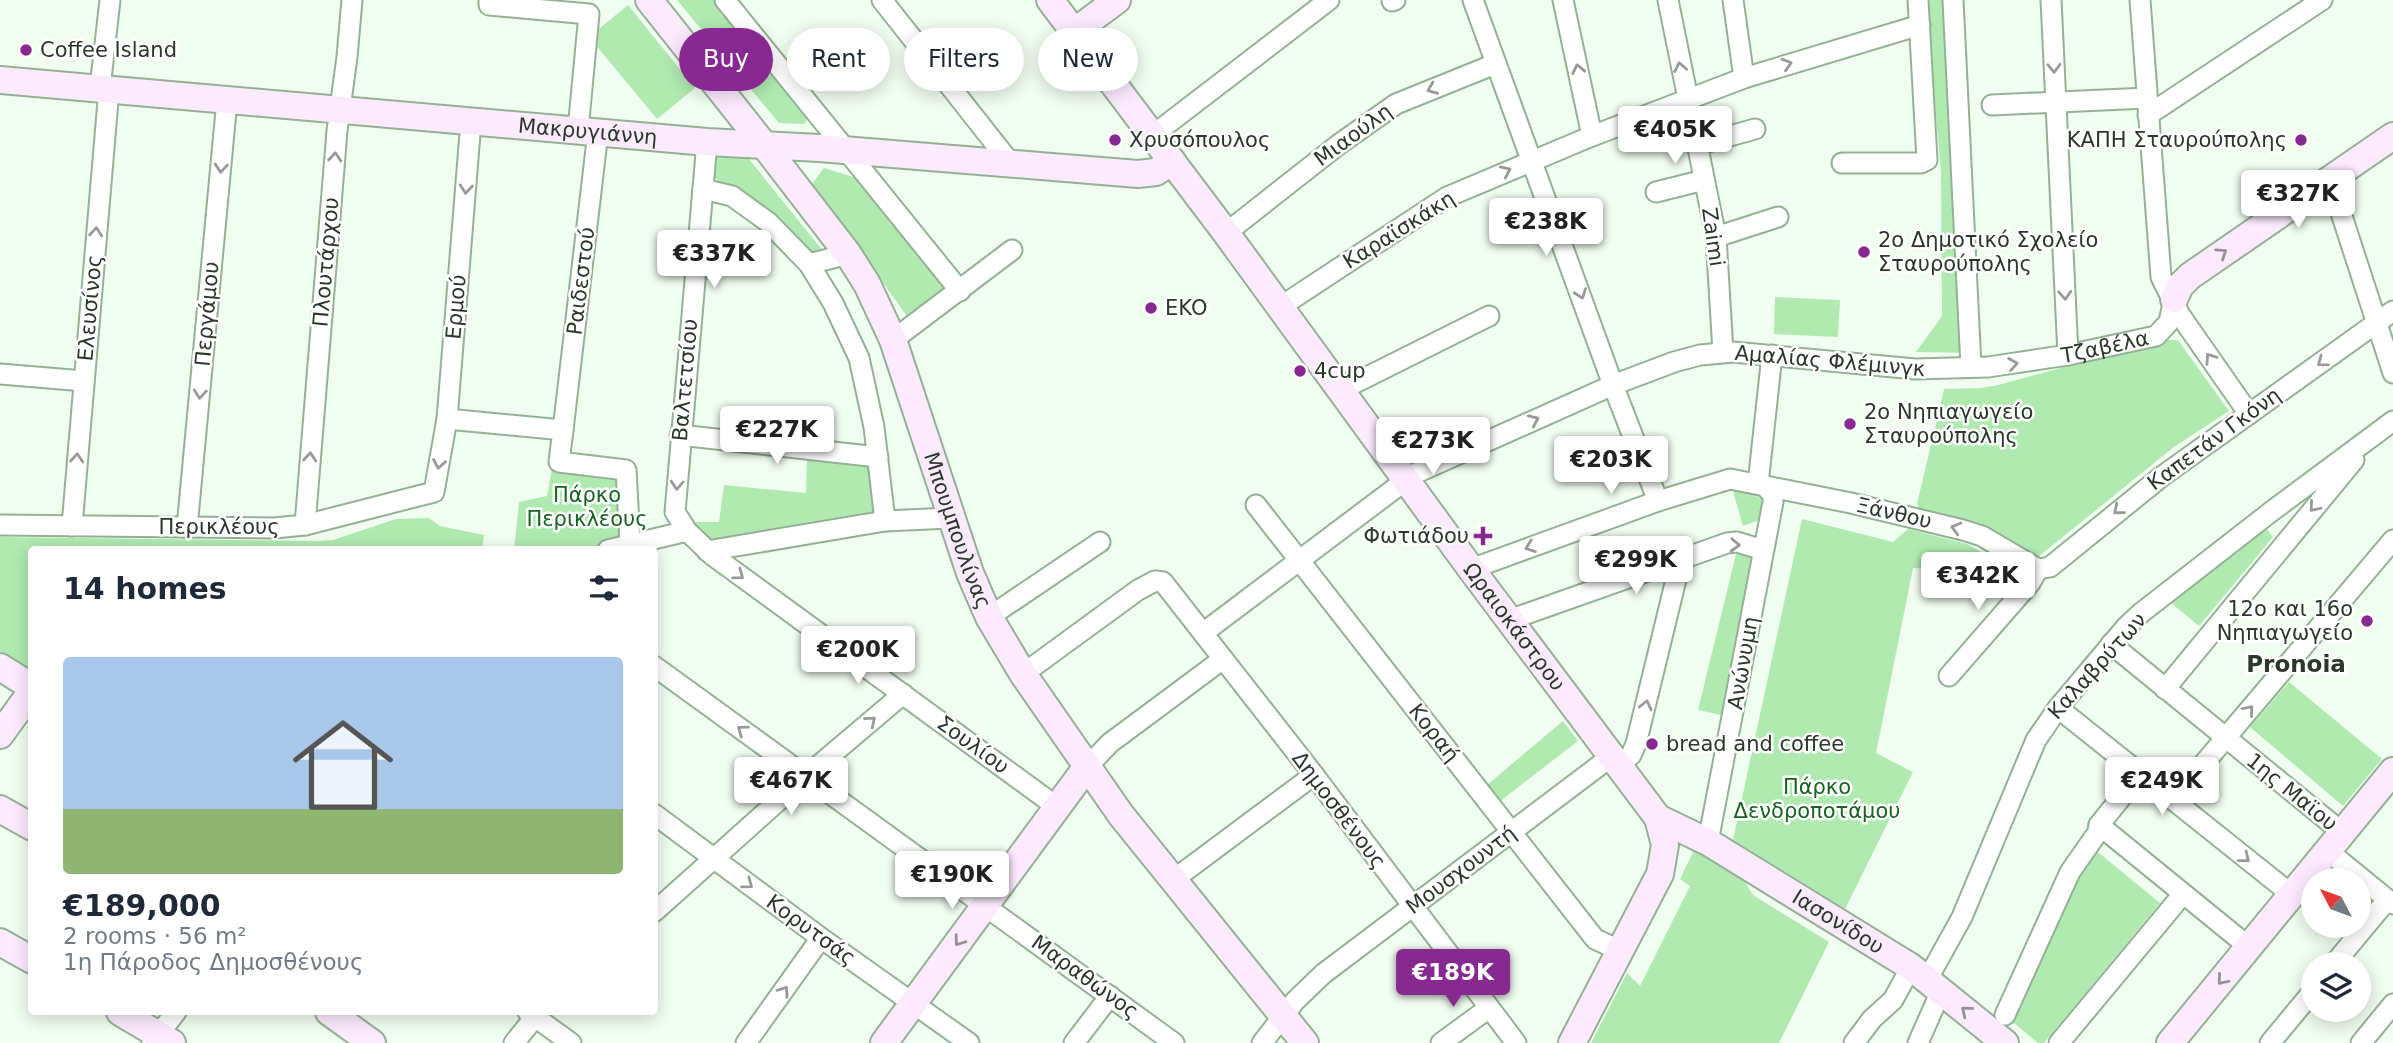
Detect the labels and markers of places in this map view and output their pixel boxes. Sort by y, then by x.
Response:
place label: Coffee Island [40,38,177,62]
marker: Coffee Island [18,42,34,58]
pin: €405K [1626,106,1724,166]
place label: Χρυσόπουλος [1129,128,1270,152]
place label: ΚΑΠΗ Σταυρούπολης [2067,128,2287,152]
marker: Χρυσόπουλος [1107,132,1123,148]
marker: ΚΑΠΗ Σταυρούπολης [2293,132,2309,148]
pin: €327K [2249,170,2347,230]
pin: €238K [1497,198,1595,258]
place label: 2ο Δημοτικό Σχολείο Σταυρούπολης [1878,228,2098,276]
pin: €337K [665,230,763,290]
marker: 2ο Δημοτικό Σχολείο Σταυρούπολης [1856,244,1872,260]
place label: EKO [1165,296,1207,320]
marker: EKO [1143,300,1159,316]
place label: 4cup [1314,359,1366,383]
marker: 4cup [1292,363,1308,379]
place label: 2ο Νηπιαγωγείο Σταυρούπολης [1864,400,2033,448]
pin: €227K [728,406,826,466]
marker: 2ο Νηπιαγωγείο Σταυρούπολης [1842,416,1858,432]
pin: €273K [1384,418,1482,477]
pin: €203K [1562,436,1660,496]
place label: Φωτιάδου [1363,524,1469,548]
marker: Φωτιάδου [1475,528,1491,544]
pin: €299K [1587,536,1685,596]
pin: €342K [1929,552,2027,612]
place label: 12ο και 16ο Νηπιαγωγείο [2217,597,2353,645]
marker: 12ο και 16ο Νηπιαγωγείο [2359,613,2375,629]
pin: €200K [809,626,907,686]
place label: bread and coffee [1666,732,1844,756]
marker: bread and coffee [1644,736,1660,752]
pin: €467K [742,758,840,817]
pin: €249K [2113,758,2211,817]
pin: €190K [903,852,1001,911]
pin: €189K [1404,950,1502,1009]

